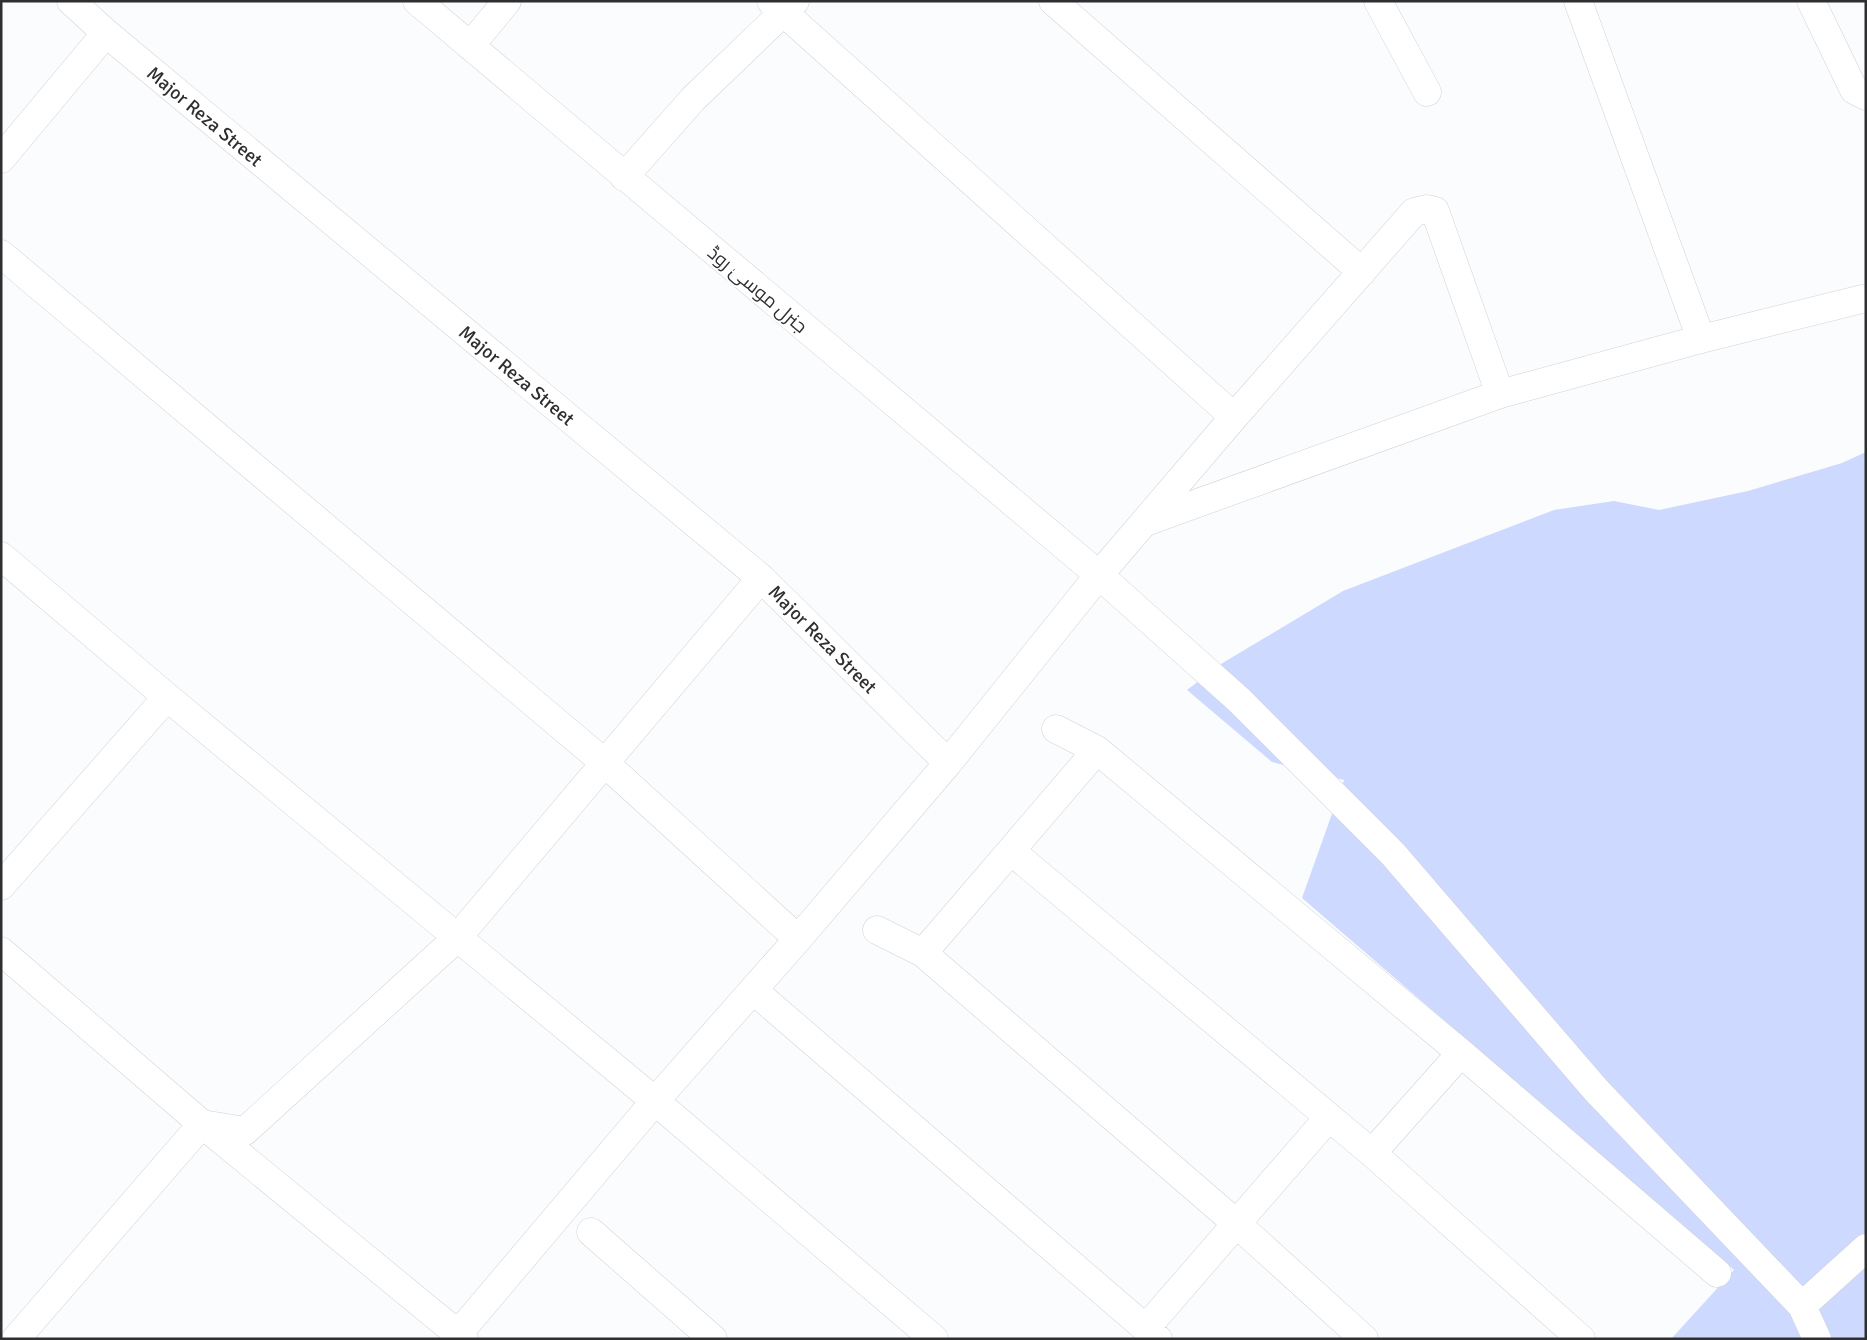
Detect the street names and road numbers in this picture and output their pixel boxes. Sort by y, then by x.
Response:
street label: Major Reza Street [142,61,267,172]
street label: جنرل موسیٰ روڈ [703,241,812,339]
street label: Major Reza Street [454,320,579,431]
street label: Major Reza Street [763,580,882,699]

